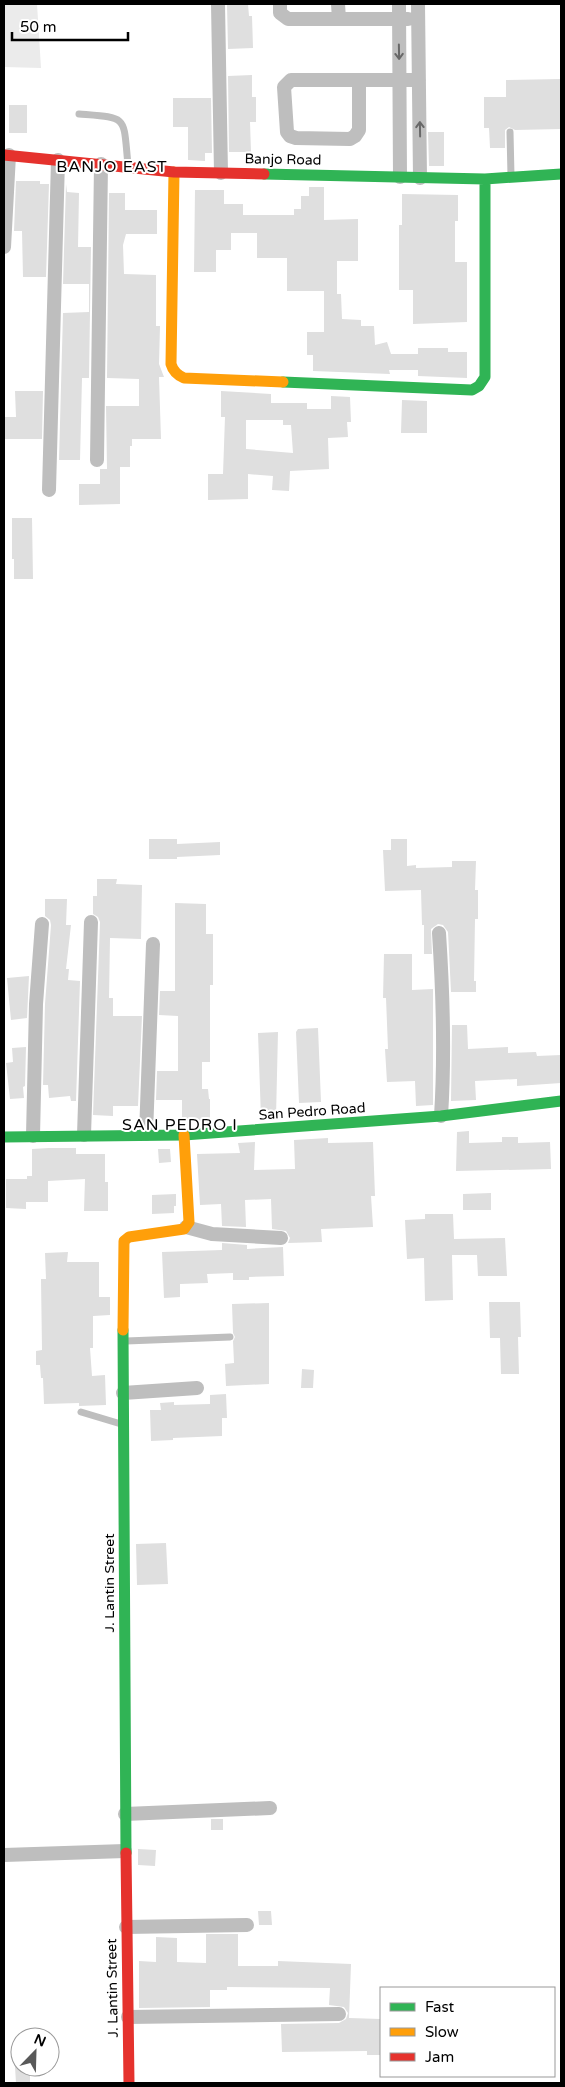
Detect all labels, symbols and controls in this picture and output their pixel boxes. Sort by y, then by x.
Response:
scale bar [12,10,129,42]
text: 50 m [20,18,57,36]
one-way arrow [394,44,404,60]
one-way arrow [415,121,424,137]
street label: Banjo Road [244,150,322,169]
district label: BANJO EAST [56,157,168,177]
street label: San Pedro Road [258,1099,366,1124]
district label: SAN PEDRO I [122,1115,238,1135]
street label: J. Lantin Street [101,1533,118,1633]
street label: J. Lantin Street [103,1938,122,2038]
legend [380,1987,555,2077]
text: Fast [425,1998,455,2016]
text: Slow [425,2023,459,2041]
north arrow [10,2027,60,2077]
text: N [31,2030,48,2051]
text: Jam [425,2048,454,2066]

